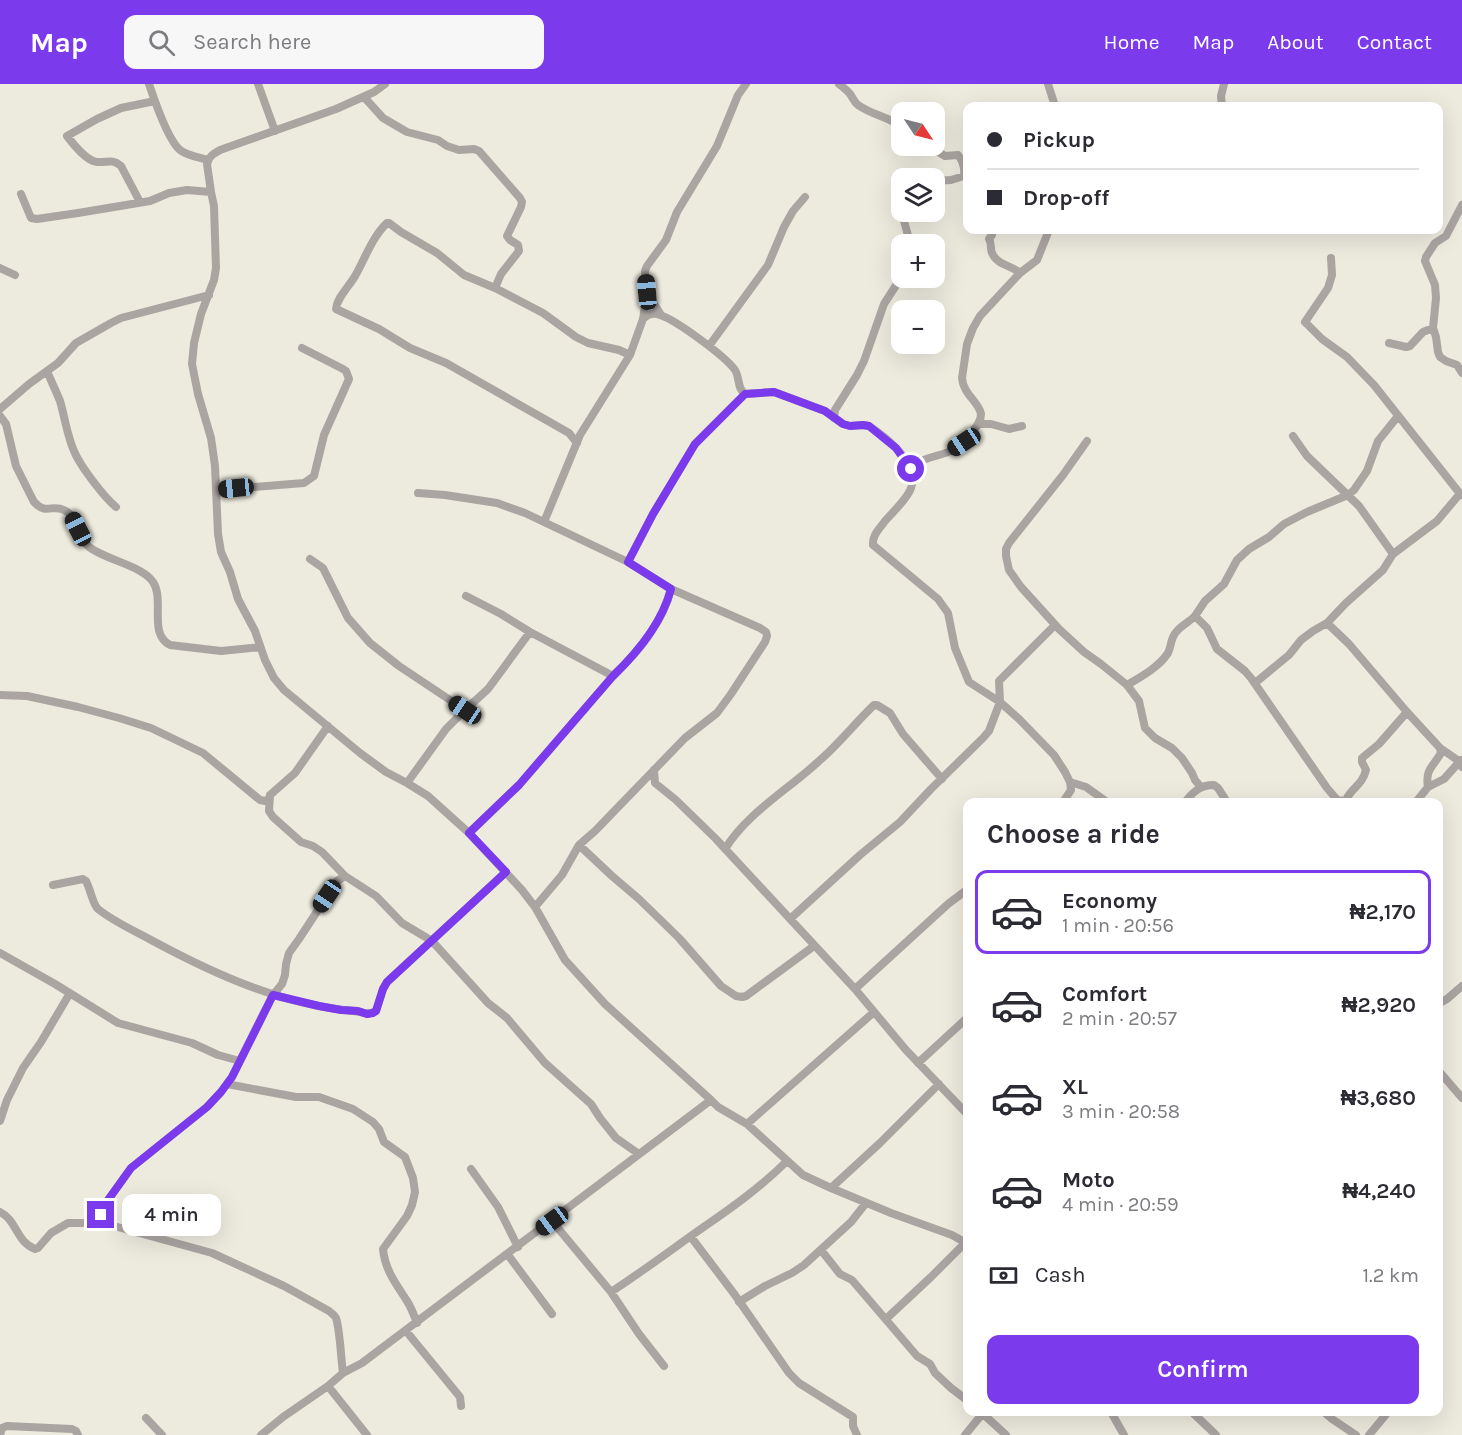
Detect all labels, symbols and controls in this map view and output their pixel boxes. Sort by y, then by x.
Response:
search box [124,15,544,69]
text: Map [30,26,88,59]
icon: search [145,26,178,59]
text: Search here [193,29,311,55]
text: Home [1104,30,1160,54]
text: Map [1193,30,1234,54]
text: About [1267,30,1324,54]
text: Contact [1357,30,1432,54]
north arrow [891,102,945,156]
map controls [891,102,945,354]
text: Pickup [1023,127,1095,153]
button: layers [891,168,945,222]
text: Drop-off [1023,185,1109,211]
button: + [891,234,945,288]
car [636,273,658,311]
button: − [891,300,945,354]
car [944,425,984,459]
route start [897,455,924,482]
car [217,477,255,499]
car [62,509,94,549]
car [445,692,485,728]
text: Choose a ride [987,818,1160,850]
car [309,876,345,916]
icon: car [990,885,1044,939]
text: Economy [1062,888,1157,914]
text: ₦2,170 [1350,899,1416,925]
text: 1 min · 20:56 [1062,914,1174,937]
icon: car [990,978,1044,1032]
text: Comfort [1062,981,1147,1007]
text: ₦2,920 [1342,992,1416,1018]
text: 2 min · 20:57 [1062,1007,1177,1030]
icon: car [990,1071,1044,1125]
text: XL [1062,1074,1088,1100]
text: ₦3,680 [1340,1085,1416,1111]
text: 3 min · 20:58 [1062,1100,1180,1123]
icon: car [990,1164,1044,1218]
text: Moto [1062,1167,1115,1193]
text: ₦4,240 [1342,1178,1416,1204]
text: 4 min · 20:59 [1062,1193,1179,1216]
callout: 4 min [122,1194,221,1236]
route end [87,1201,114,1228]
text: 4 min [144,1203,199,1226]
car [532,1203,572,1239]
icon: cash [987,1259,1020,1292]
text: Cash [1035,1262,1085,1288]
text: 1.2 km [1363,1264,1419,1287]
button: Confirm [987,1335,1419,1404]

